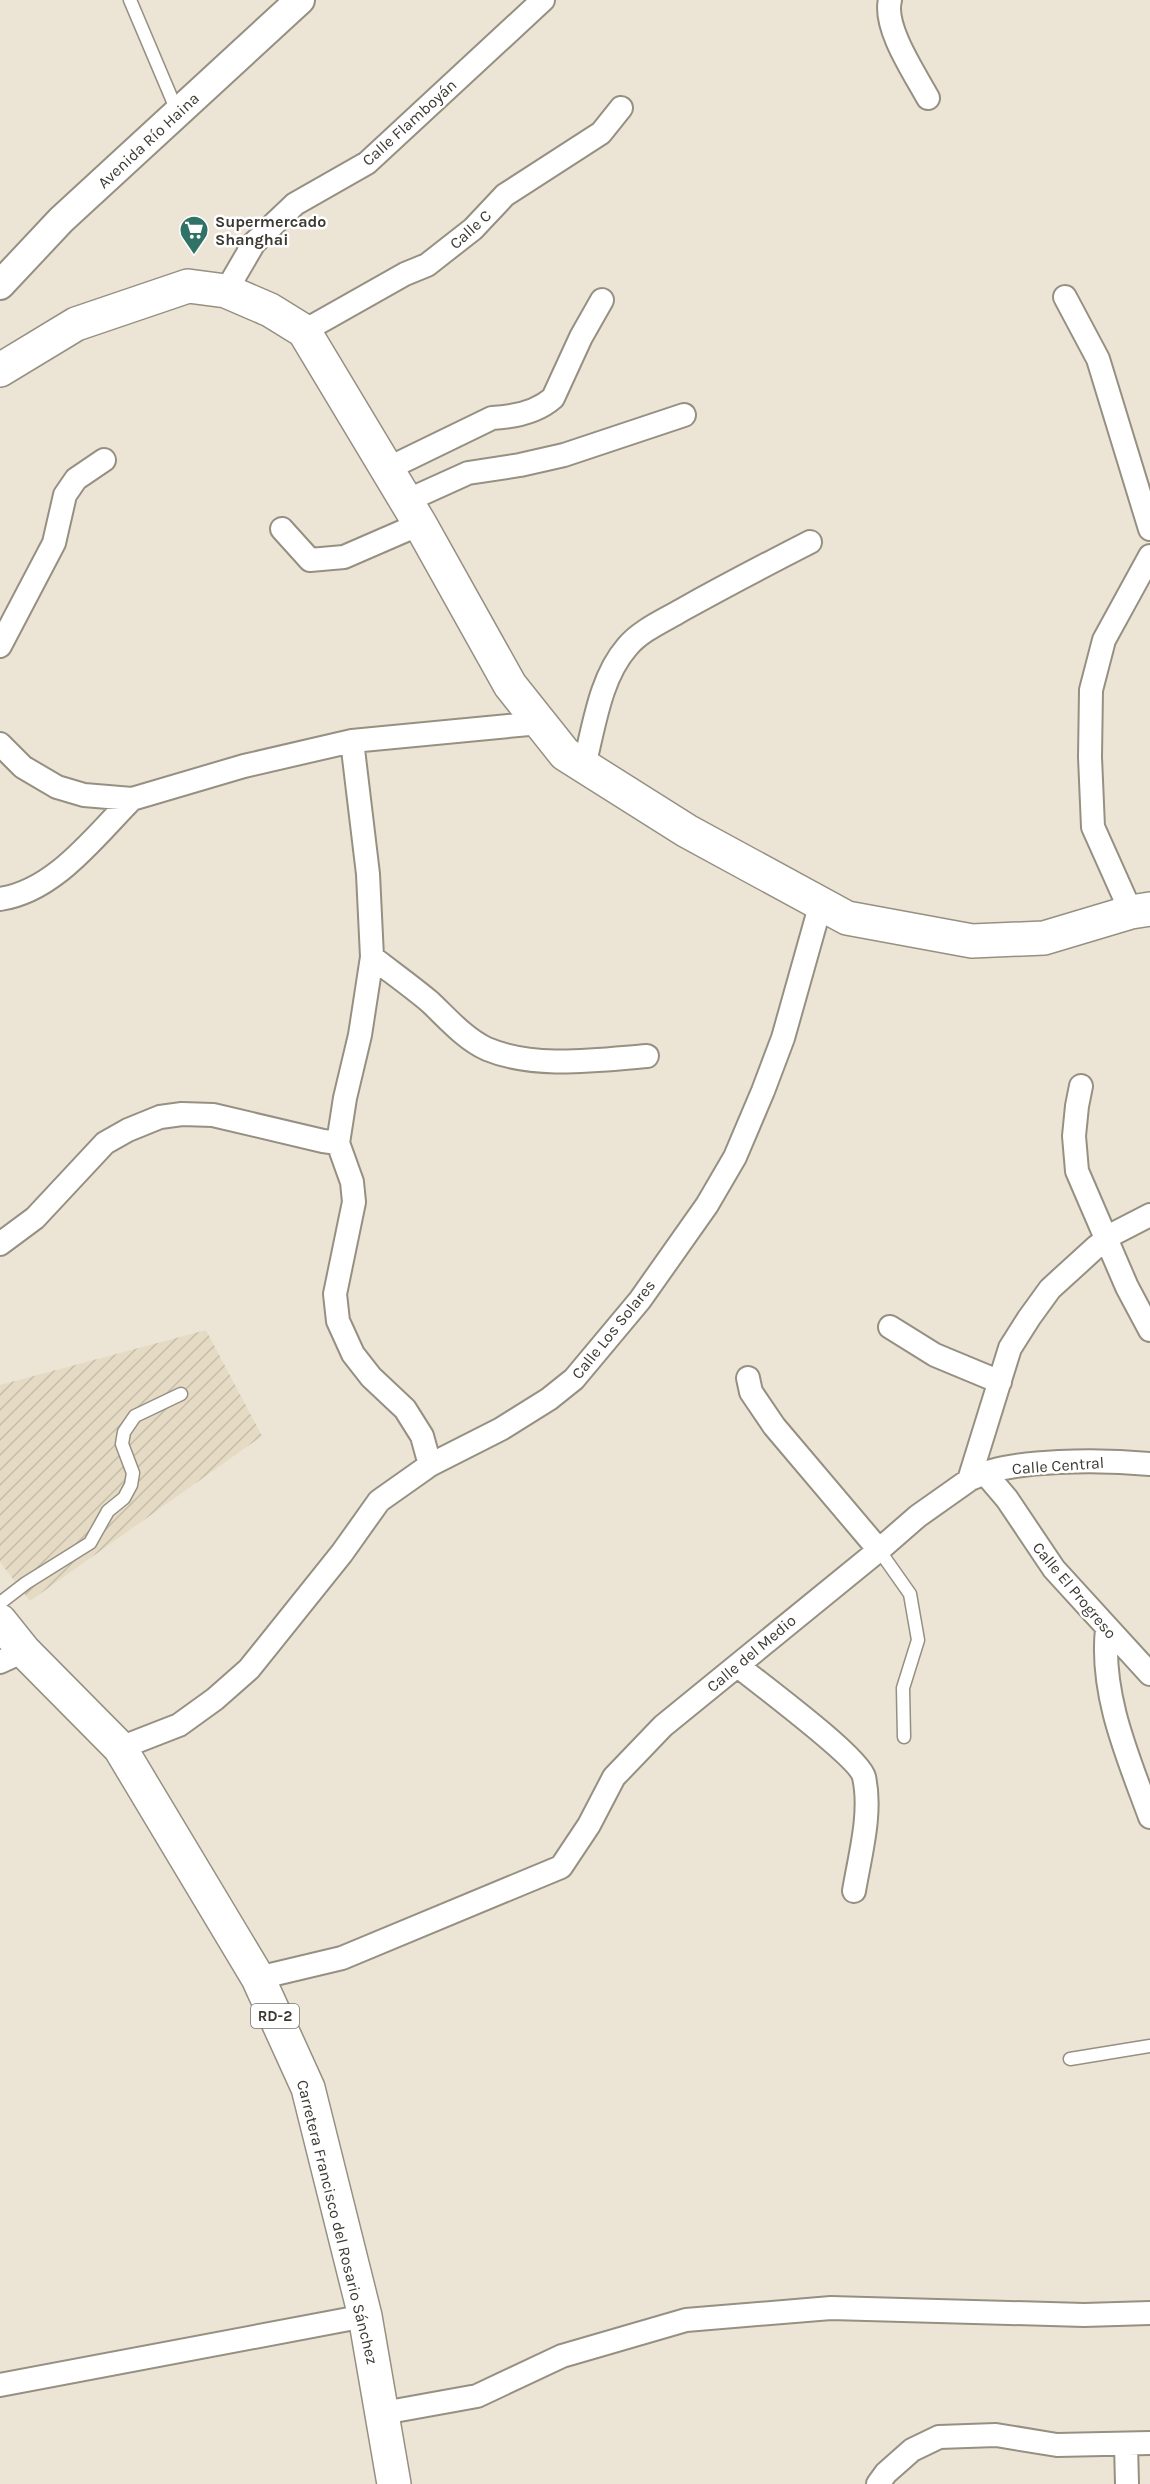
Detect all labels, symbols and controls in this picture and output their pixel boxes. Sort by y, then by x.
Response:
street label: Calle Flamboyán [358,75,460,170]
street label: Avenida Río Haina [94,89,203,192]
street label: Calle C [446,206,495,253]
place label: Supermercado Shanghai [215,212,326,249]
supermarket icon: Supermercado Shanghai [178,214,210,256]
street label: Calle Los Solares [568,1276,659,1383]
street label: Calle Central [1011,1453,1105,1478]
street label: Calle El Progreso [1029,1538,1121,1643]
street label: Calle del Medio [703,1611,800,1696]
road number: RD-2 [251,2004,299,2028]
street label: Carretera Francisco del Rosario Sánchez [293,2078,382,2366]

